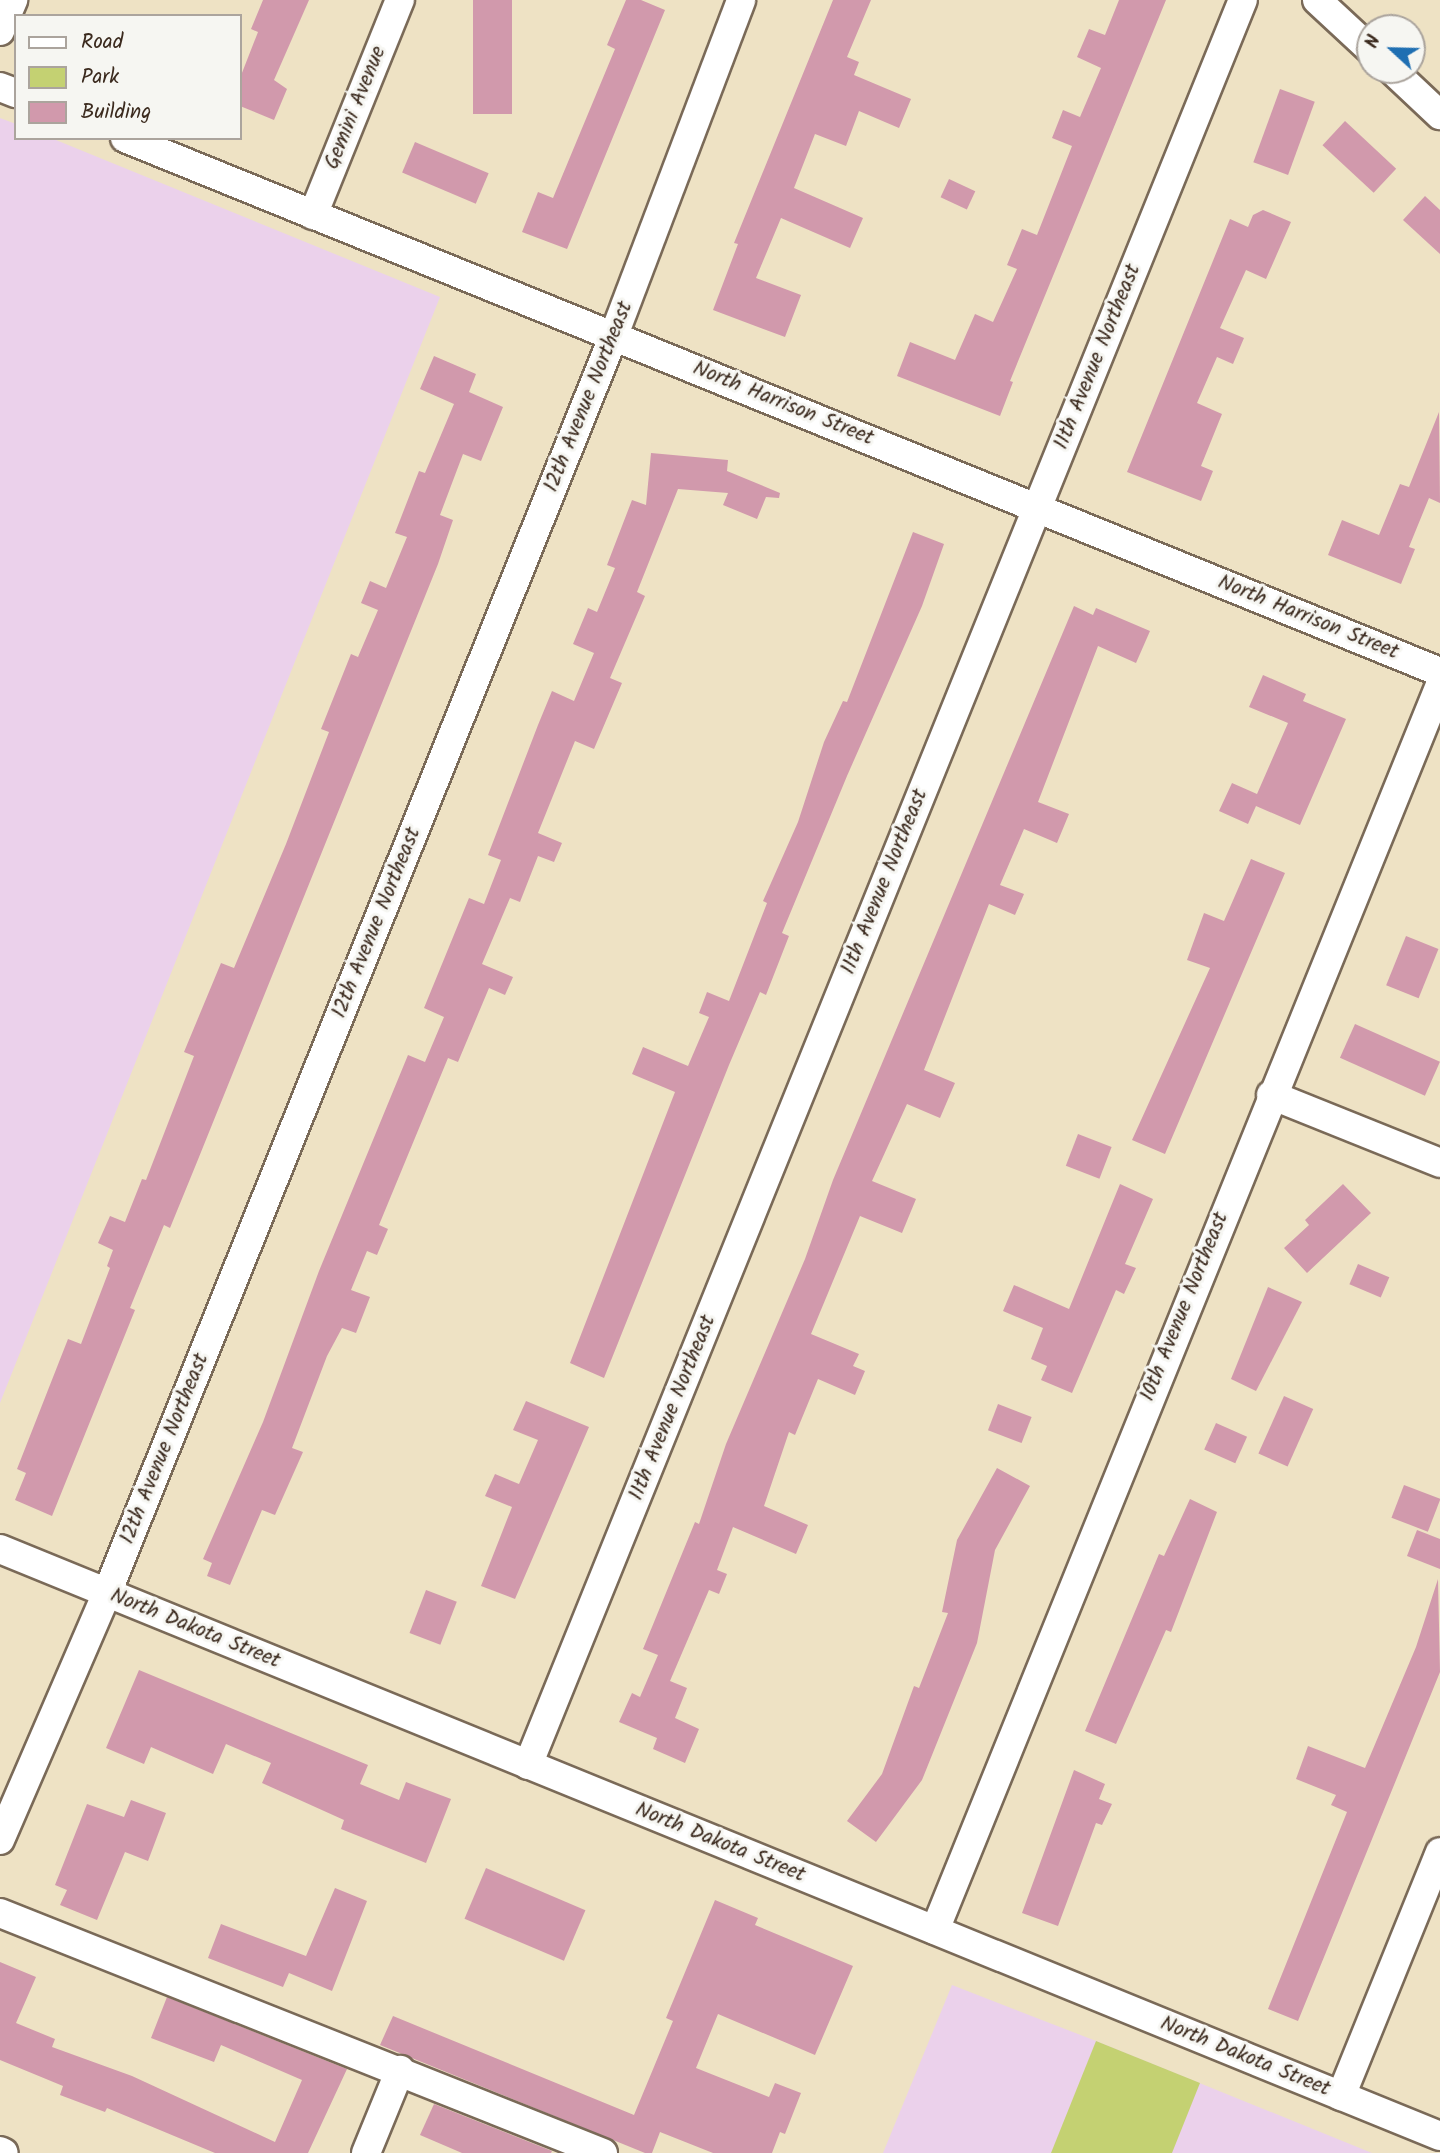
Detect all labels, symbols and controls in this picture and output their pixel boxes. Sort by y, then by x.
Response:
legend [14,14,242,140]
north arrow [1356,14,1426,84]
text: Road [81,26,123,59]
text: N [1357,31,1390,53]
street label: Gemini Avenue [320,43,392,173]
text: Park [81,61,119,94]
text: Building [81,96,151,129]
street label: 11th Avenue Northeast [1049,261,1147,453]
street label: 12th Avenue Northeast [539,298,639,496]
street label: North Harrison Street [689,356,877,452]
street label: North Harrison Street [1214,570,1402,666]
street label: 11th Avenue Northeast [836,786,934,978]
street label: 12th Avenue Northeast [327,824,427,1022]
street label: 10th Avenue Northeast [1136,1209,1234,1405]
street label: 11th Avenue Northeast [624,1312,722,1504]
street label: 12th Avenue Northeast [115,1350,215,1548]
street label: North Dakota Street [106,1583,284,1675]
street label: North Dakota Street [631,1797,809,1889]
street label: North Dakota Street [1156,2011,1334,2103]

